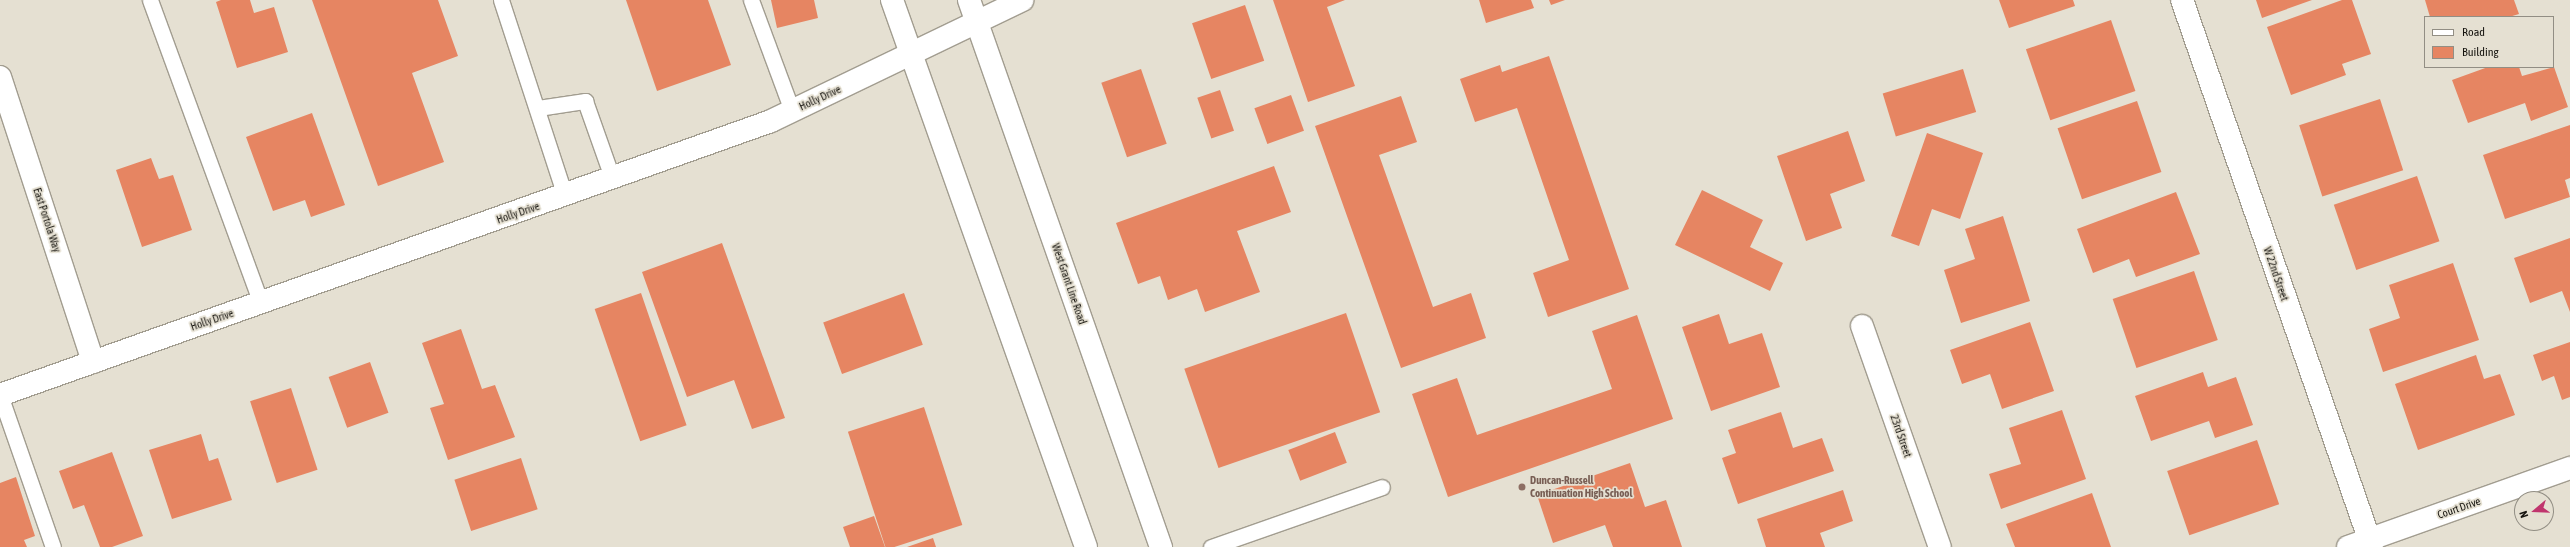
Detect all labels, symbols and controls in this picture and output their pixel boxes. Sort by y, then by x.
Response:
legend [2424,16,2554,68]
text: Road [2462,25,2485,39]
text: Building [2462,45,2499,59]
street label: Holly Drive [797,83,843,113]
street label: East Portola Way [30,186,64,254]
street label: Holly Drive [495,199,541,227]
street label: West Grant Line Road [1049,242,1089,326]
street label: W 22nd Street [2261,245,2291,303]
street label: Holly Drive [189,306,235,334]
street label: 23rd Street [1888,413,1914,459]
place label: Duncan-Russell Continuation High School [1530,474,1632,500]
marker: Duncan-Russell Continuation High School [1517,482,1527,492]
north arrow [2514,491,2554,531]
street label: Court Drive [2436,495,2482,521]
text: N [2517,510,2530,520]

